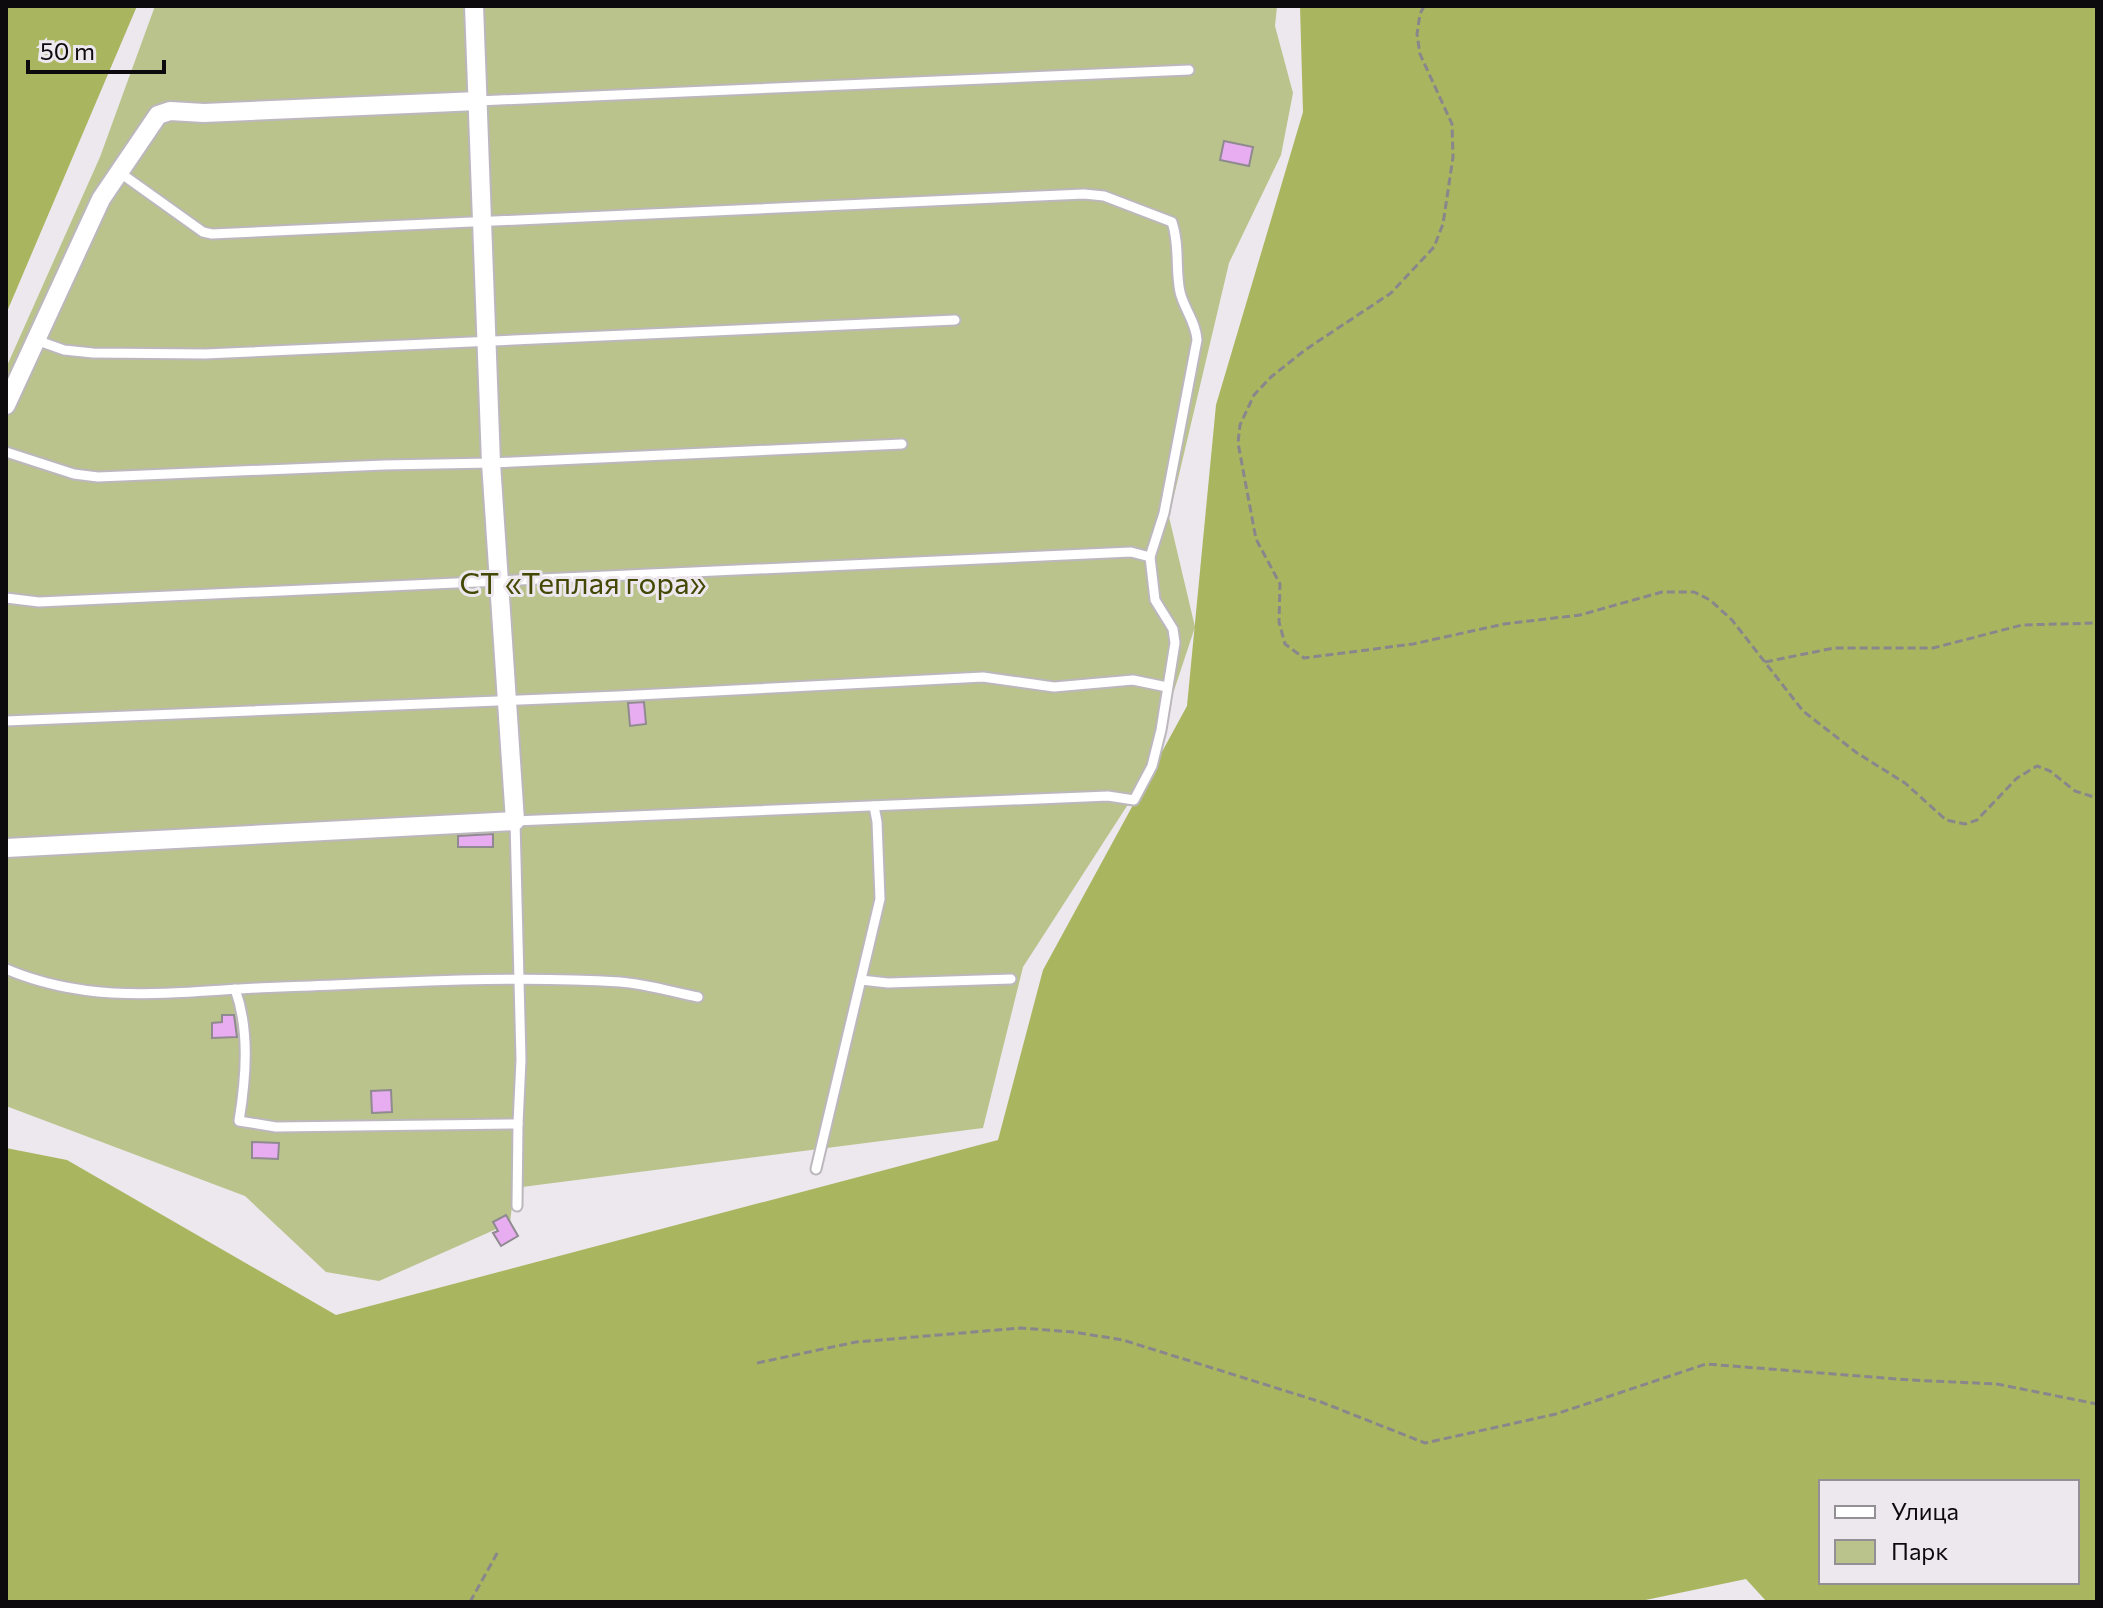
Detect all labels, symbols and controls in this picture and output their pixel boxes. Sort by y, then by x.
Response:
scale bar [28,24,164,74]
text: 50 m [40,36,95,65]
park label: СТ «Теплая гора» [459,563,707,600]
legend [1819,1480,2079,1584]
text: Улица [1891,1496,1959,1525]
text: Парк [1891,1536,1948,1565]

